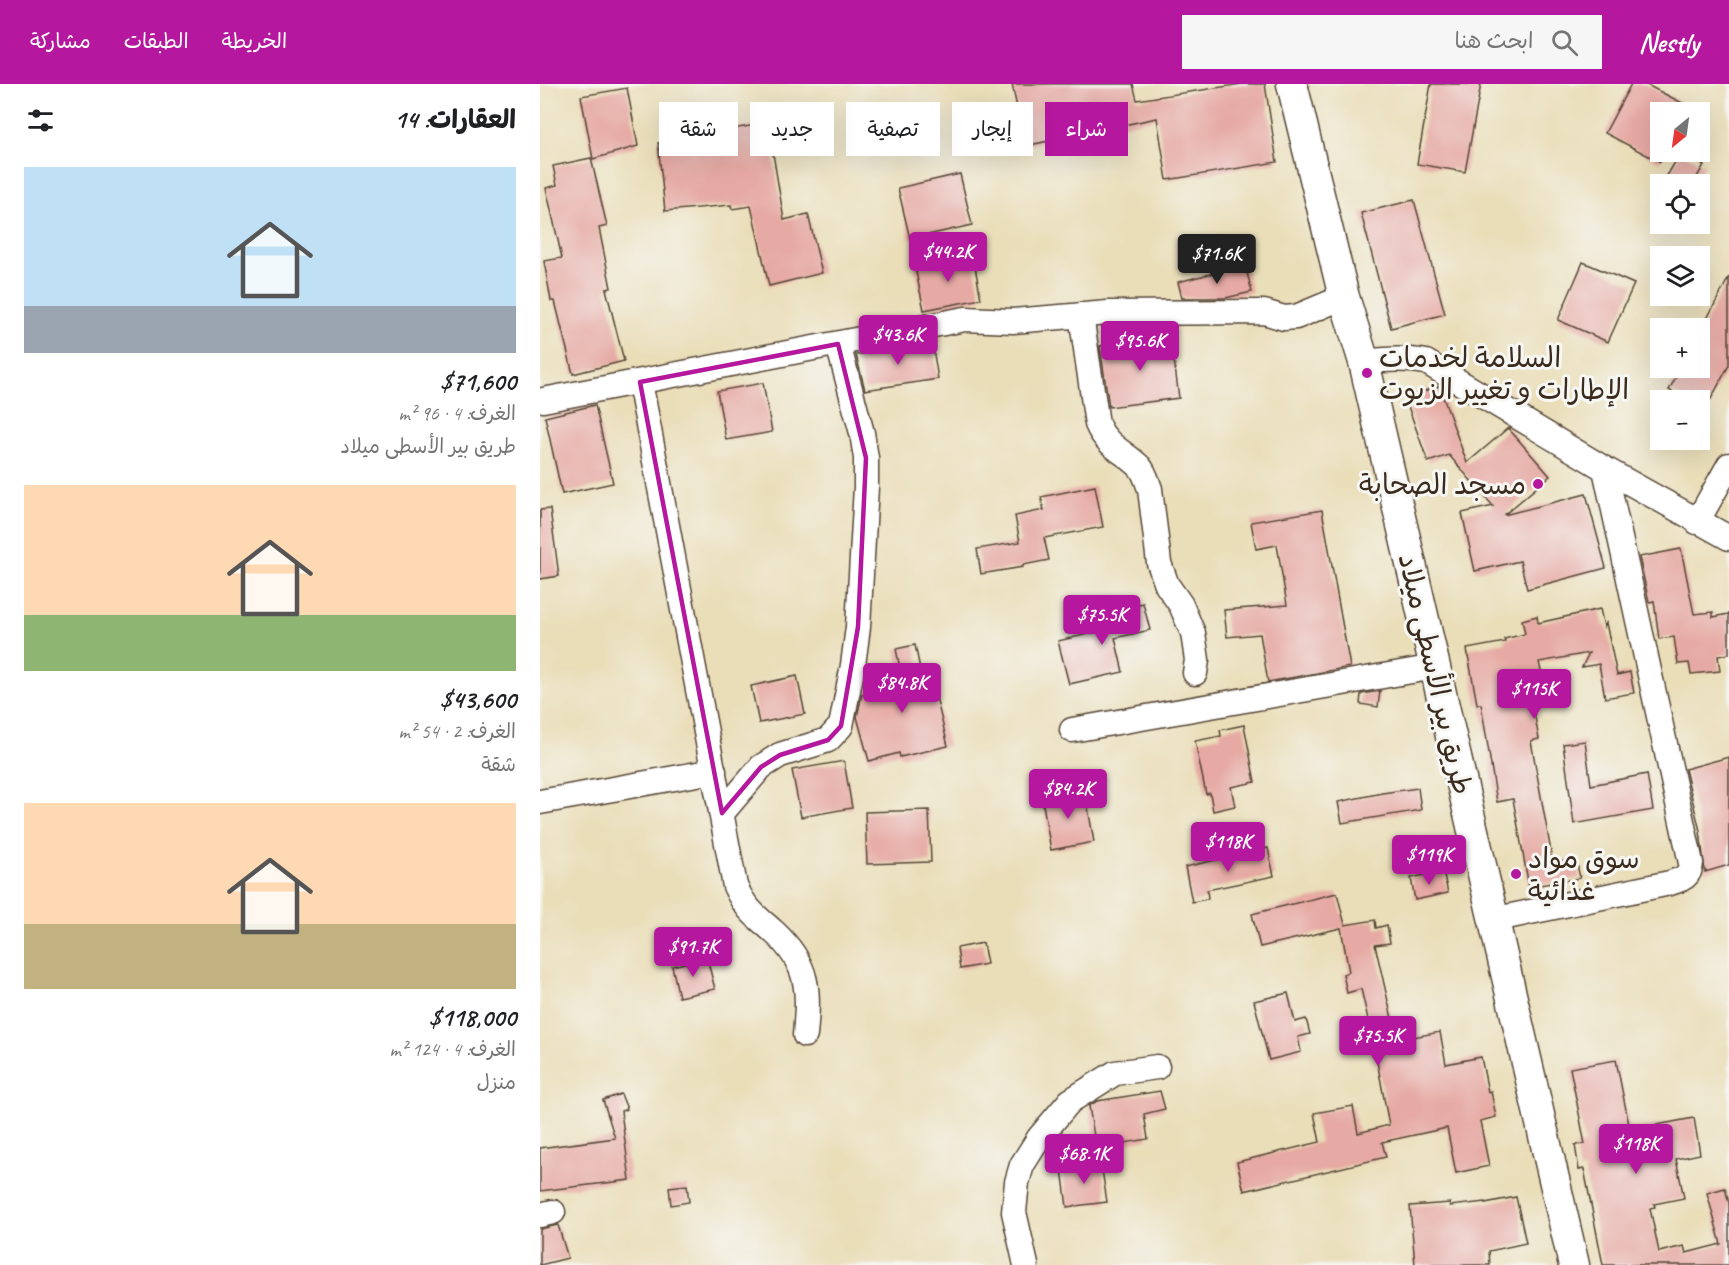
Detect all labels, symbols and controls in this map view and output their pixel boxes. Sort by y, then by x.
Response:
search box [1182,15,1602,69]
text: Nestly [1638,25,1699,60]
icon: search [1548,26,1581,59]
text: ابحث هنا [1455,27,1533,55]
text: مشاركة [30,28,91,54]
text: الطبقات [124,28,189,54]
text: الخريطة [222,28,287,54]
chip: شقة [659,102,738,156]
chip: جديد [750,102,834,156]
chip: تصفية [846,102,940,156]
chip: إيجار [952,102,1033,156]
chip: شراء [1045,102,1128,156]
north arrow [1650,102,1710,162]
map controls [1650,102,1710,450]
text: العقارات: 14 [394,103,516,136]
icon: filters [24,104,57,137]
button: locate [1650,174,1710,234]
icon: home [216,206,324,314]
pin: $44.2K [899,232,997,283]
pin: $71.6K [1168,234,1266,285]
text: $44.2K [923,239,973,264]
text: $71.6K [1192,241,1242,266]
button: layers [1650,246,1710,306]
pin: $43.6K [849,315,947,366]
button: + [1650,318,1710,378]
pin: $95.6K [1091,321,1189,372]
text: $43.6K [873,322,923,347]
text: $95.6K [1115,328,1165,353]
place label: السلامة لخدمات الإطارات و تغيير الزيوت [1379,340,1629,407]
text: $71,600 [440,365,516,398]
marker: السلامة لخدمات الإطارات و تغيير الزيوت [1360,366,1374,380]
button: − [1650,390,1710,450]
text: الغرف: 4 · 96 m² [398,401,516,426]
text: طريق بير الأسطى ميلاد [340,434,516,459]
place label: مسجد الصحابة [1359,467,1526,502]
marker: مسجد الصحابة [1531,477,1545,491]
icon: home [216,524,324,632]
street label: طريق بير الأسطى ميلاد [1391,550,1481,798]
pin: $75.5K [1053,595,1151,646]
text: $75.5K [1077,602,1127,627]
pin: $84.8K [853,663,951,714]
pin: $115K [1492,669,1576,720]
text: $84.8K [877,670,927,695]
text: $115K [1511,676,1557,701]
text: $43,600 [440,683,516,716]
text: الغرف: 2 · 54 m² [398,719,516,744]
text: شقة [481,752,516,777]
pin: $84.2K [1019,769,1117,820]
text: $84.2K [1043,776,1093,801]
pin: $118K [1186,822,1270,873]
text: $118K [1205,829,1251,854]
pin: $119K [1387,835,1471,886]
place label: سوق مواد غذائية [1528,841,1640,908]
icon: home [216,842,324,950]
text: $119K [1406,842,1452,867]
marker: سوق مواد غذائية [1509,867,1523,881]
pin: $91.7K [644,927,742,978]
text: $91.7K [668,934,718,959]
text: $118,000 [429,1001,516,1034]
pin: $75.5K [1329,1016,1427,1067]
text: $75.5K [1353,1023,1403,1048]
text: الغرف: 4 · 124 m² [389,1037,516,1062]
text: منزل [477,1070,516,1095]
pin: $118K [1594,1124,1678,1175]
text: $118K [1613,1131,1659,1156]
pin: $68.1K [1035,1134,1133,1185]
text: $68.1K [1059,1141,1109,1166]

